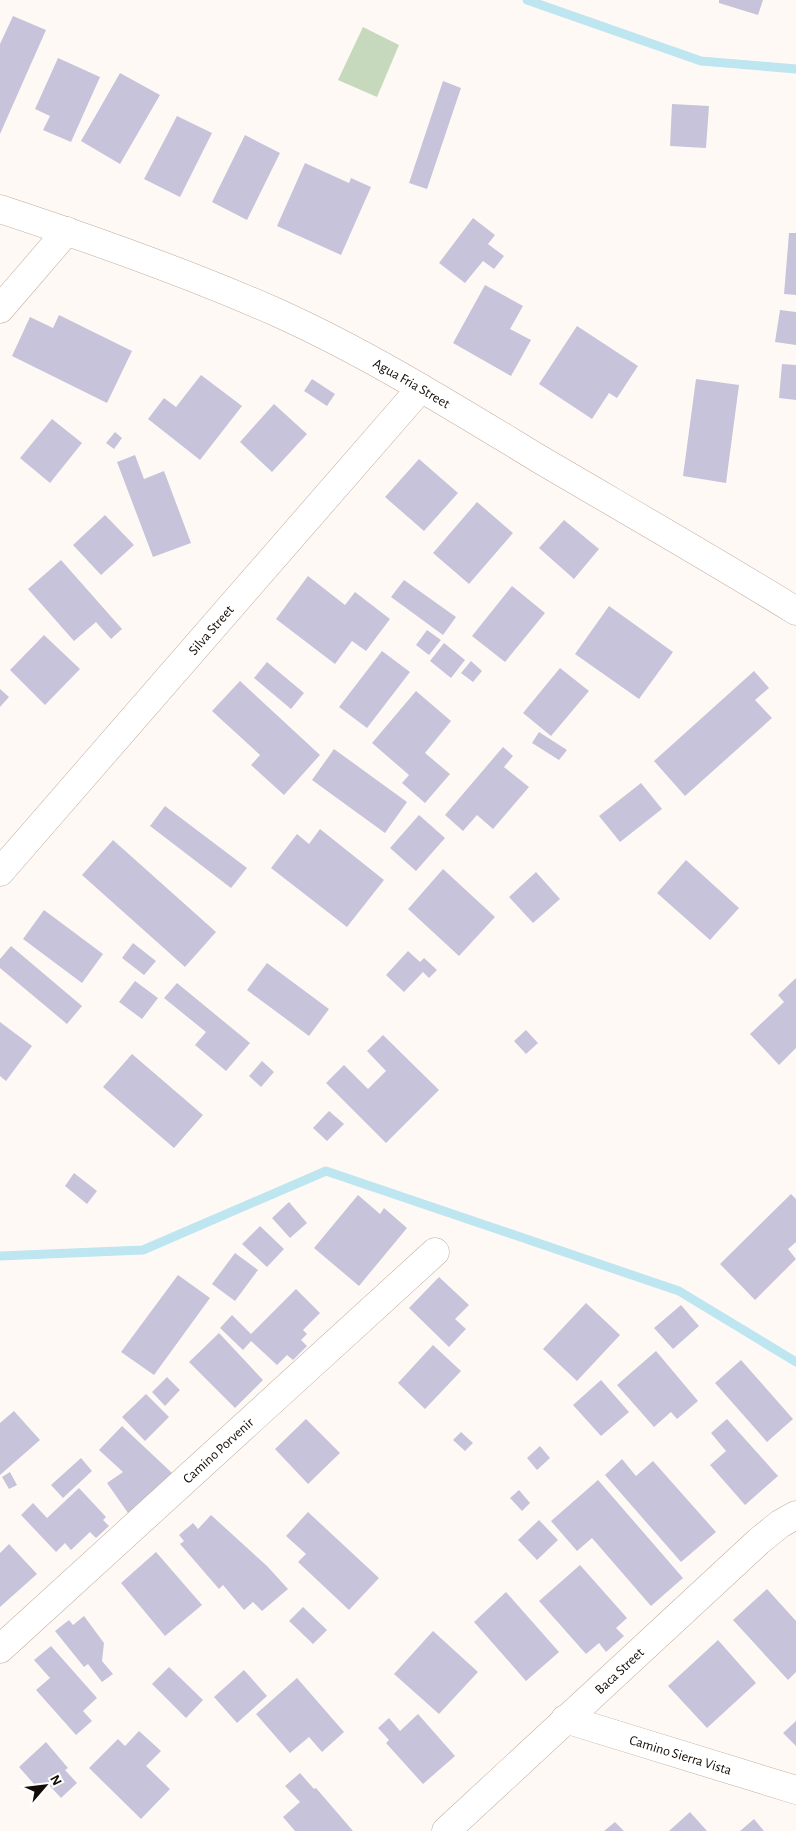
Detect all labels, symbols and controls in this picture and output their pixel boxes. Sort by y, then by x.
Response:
street label: Agua Fria Street [371,356,453,412]
street label: Silva Street [186,602,237,658]
street label: Camino Porvenir [181,1415,257,1486]
street label: Baca Street [593,1645,647,1697]
street label: Camino Sierra Vista [628,1733,734,1778]
north arrow [20,1761,70,1811]
text: N [47,1773,64,1788]

